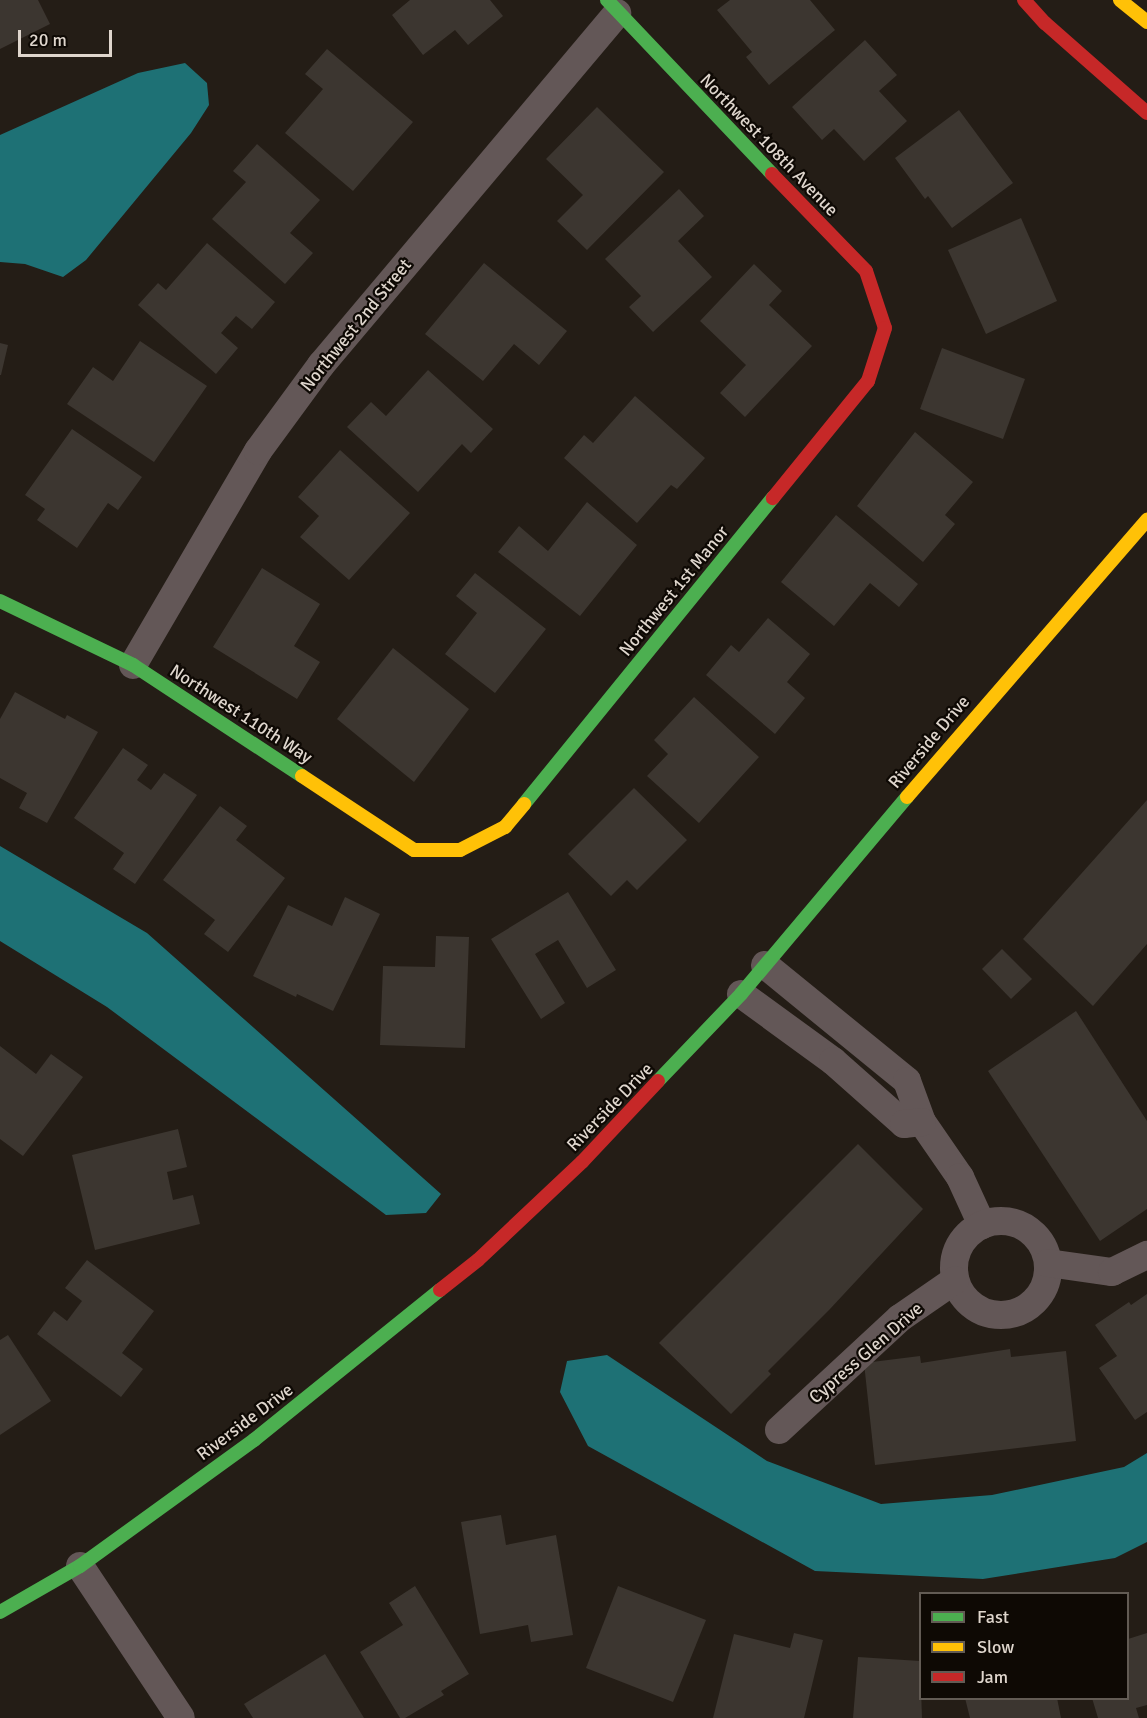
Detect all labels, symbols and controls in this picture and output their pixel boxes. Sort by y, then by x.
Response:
scale bar [21,18,116,56]
text: 20 m [29,29,67,51]
street label: Northwest 108th Avenue [695,69,843,221]
street label: Northwest 2nd Street [296,254,416,396]
street label: Northwest 1st Manor [615,521,733,661]
street label: Northwest 110th Way [166,660,316,768]
street label: Riverside Drive [884,691,974,793]
street label: Riverside Drive [562,1058,658,1156]
street label: Cypress Glen Drive [805,1298,927,1408]
street label: Riverside Drive [193,1379,297,1465]
legend [919,1592,1129,1700]
text: Fast [977,1606,1009,1628]
text: Slow [977,1636,1014,1658]
text: Jam [977,1666,1008,1688]

